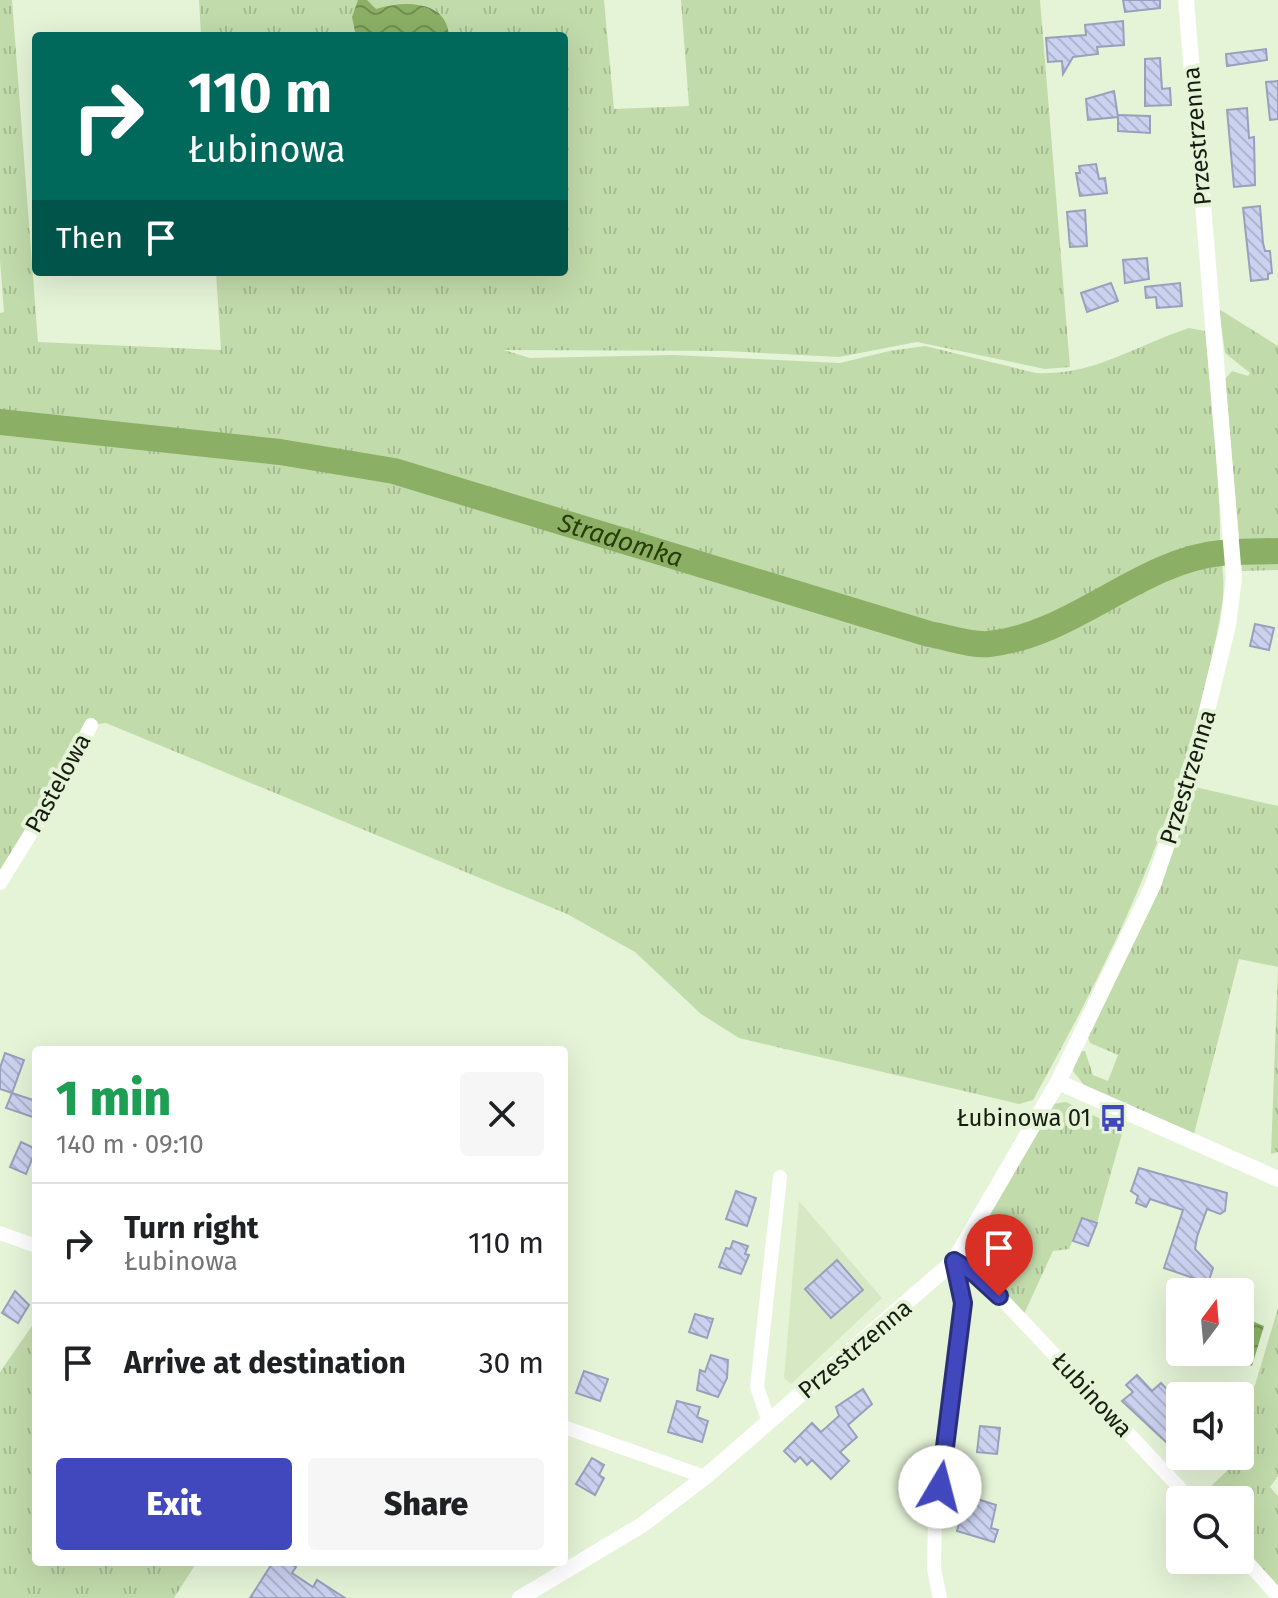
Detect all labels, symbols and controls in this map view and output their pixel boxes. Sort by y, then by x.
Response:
text: 110 m [188,60,332,127]
icon: right [56,64,160,168]
street label: Przestrzenna [1177,65,1217,207]
text: Łubinowa [188,128,346,172]
icon: arrive [139,216,183,260]
text: Then [56,220,123,256]
water label: Stradomka [554,506,687,574]
street label: Przestrzenna [1154,706,1222,848]
street label: Pastelowa [19,729,97,837]
text: 1 min [56,1070,171,1128]
button: close [460,1072,544,1156]
bus stop icon: Łubinowa 01 [1098,1103,1128,1133]
place label: Łubinowa 01 [956,1104,1091,1132]
text: 140 m · 09:10 [56,1129,204,1160]
text: Turn right [124,1210,259,1246]
pin [965,1214,1033,1296]
icon: right [56,1221,100,1265]
text: 110 m [468,1225,544,1261]
icon: arrive [977,1226,1021,1270]
text: Łubinowa [124,1246,238,1277]
north arrow [1166,1278,1254,1366]
map controls [1166,1278,1254,1574]
street label: Przestrzenna [793,1293,917,1405]
icon: arrive [56,1341,100,1385]
text: Arrive at destination [124,1345,406,1381]
text: 30 m [479,1345,544,1381]
street label: Łubinowa [1046,1347,1138,1443]
button: sound [1166,1382,1254,1470]
position arrow [898,1445,982,1529]
button: Exit [56,1458,292,1550]
button: Share [308,1458,544,1550]
button: search [1166,1486,1254,1574]

